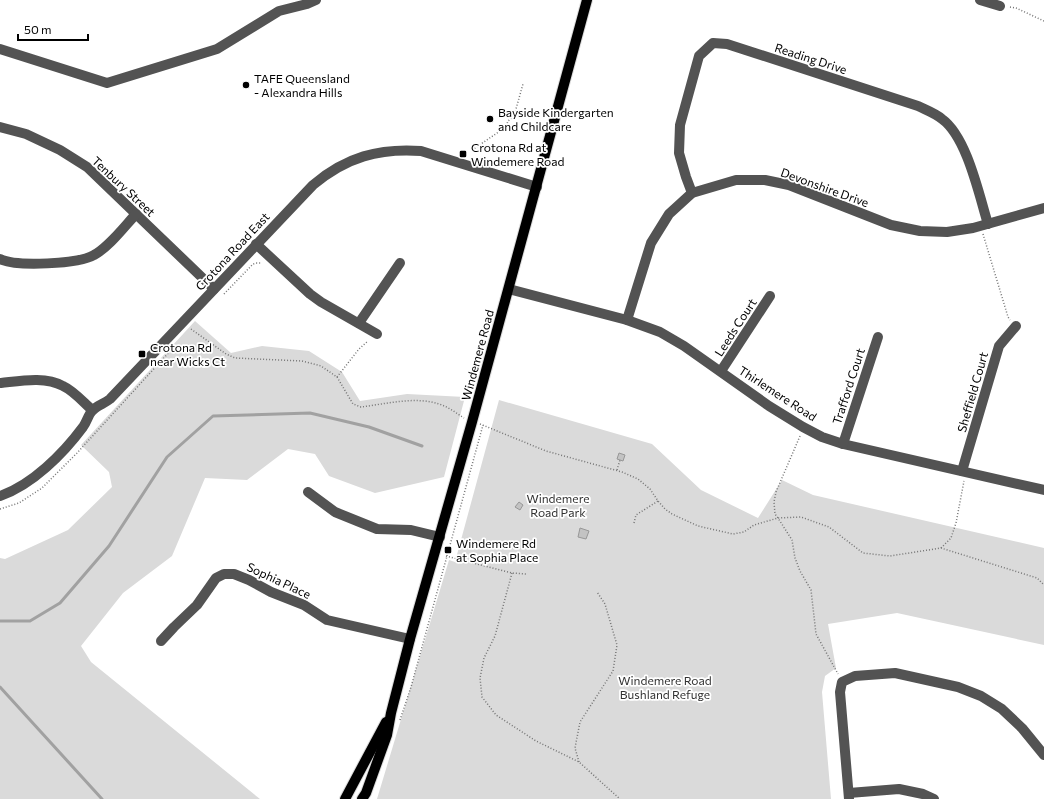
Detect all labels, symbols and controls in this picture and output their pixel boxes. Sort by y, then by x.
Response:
scale bar [18,16,88,42]
text: 50 m [24,22,52,36]
street label: Reading Drive [773,40,849,76]
place label: TAFE Queensland - Alexandra Hills [254,71,350,99]
marker: TAFE Queensland - Alexandra Hills [241,80,251,90]
place label: Bayside Kindergarten and Childcare [498,105,614,133]
marker: Bayside Kindergarten and Childcare [485,114,495,124]
place label: Crotona Rd at Windemere Road [471,140,565,168]
marker: Crotona Rd at Windemere Road [458,149,468,159]
street label: Tenbury Street [90,153,158,219]
street label: Devonshire Drive [779,165,871,209]
street label: Crotona Road East [192,209,272,293]
street label: Leeds Court [711,295,759,359]
street label: Windemere Road [458,308,496,402]
place label: Crotona Rd near Wicks Ct [150,340,225,368]
street label: Trafford Court [829,346,867,426]
marker: Crotona Rd near Wicks Ct [137,349,147,359]
street label: Sheffield Court [954,350,990,434]
street label: Thirlemere Road [736,363,820,423]
park label: Windemere Road Park [526,491,590,519]
place label: Windemere Rd at Sophia Place [456,536,538,564]
marker: Windemere Rd at Sophia Place [443,545,453,555]
street label: Sophia Place [245,559,313,601]
park label: Windemere Road Bushland Refuge [618,673,712,701]

